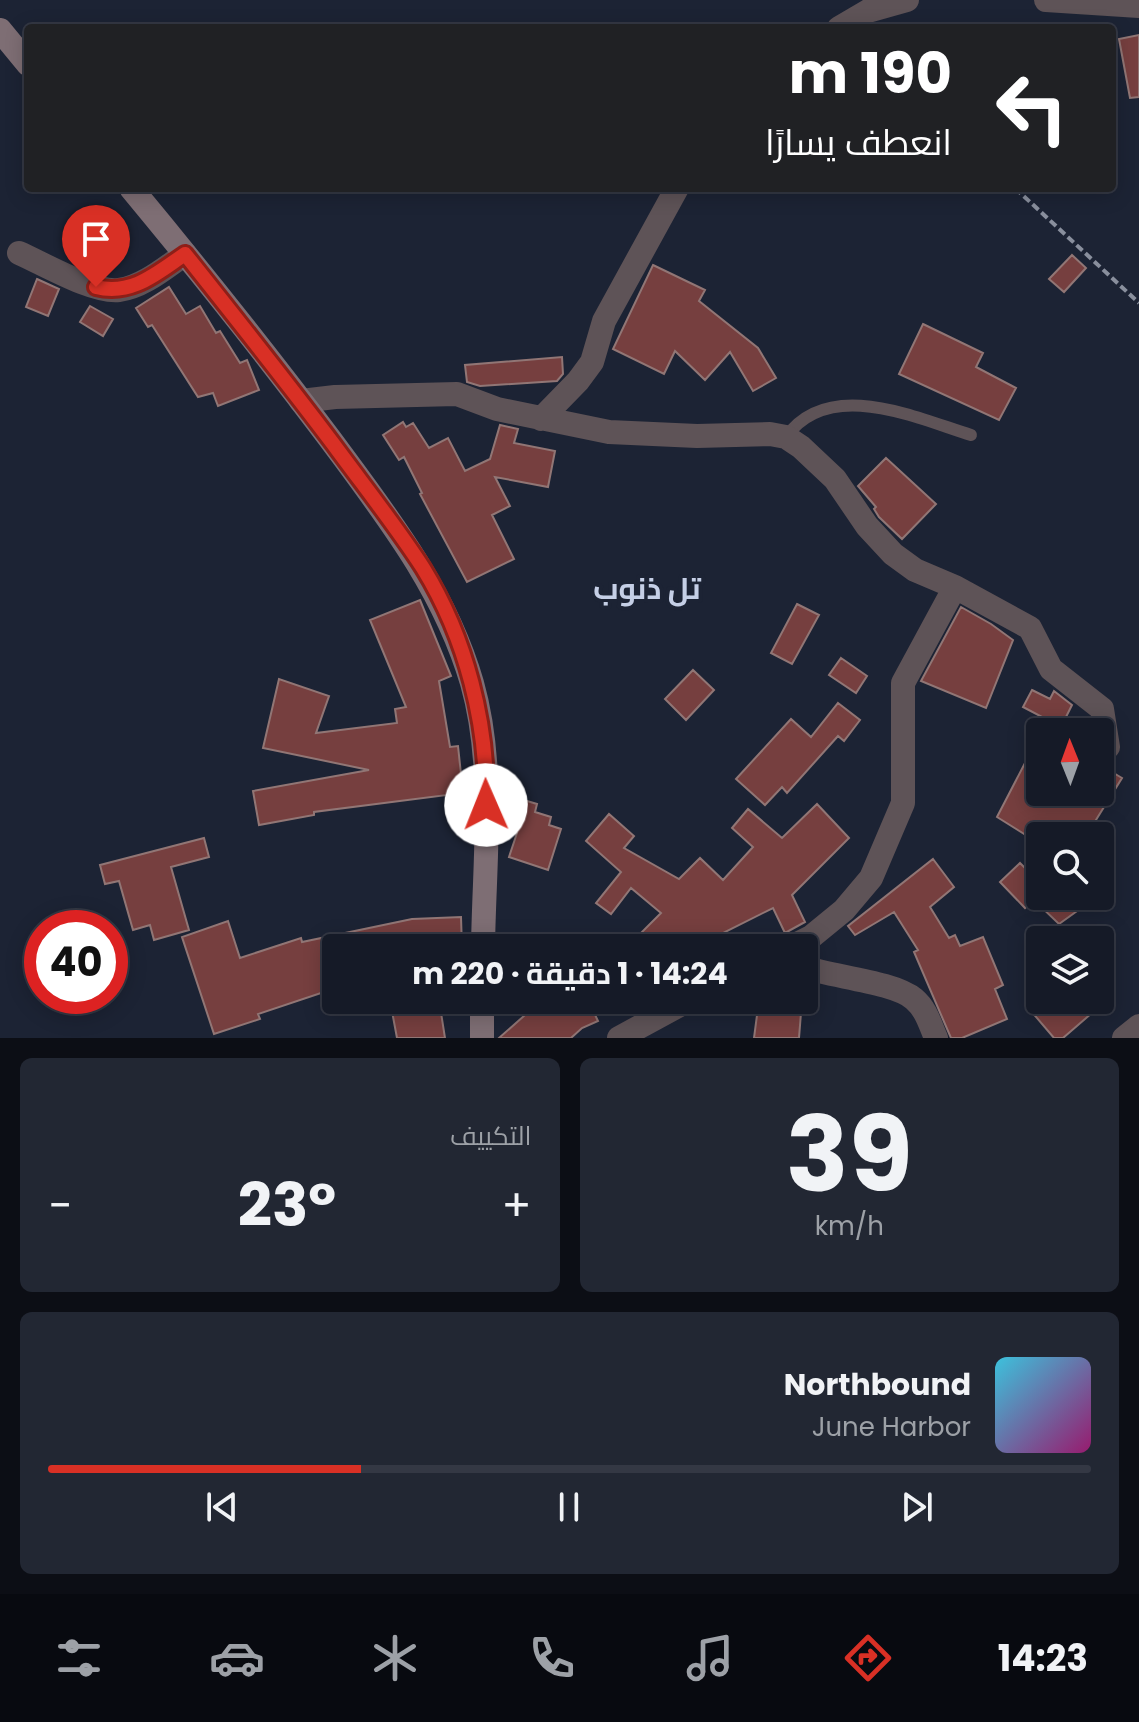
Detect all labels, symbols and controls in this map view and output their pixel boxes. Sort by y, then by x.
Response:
text: 190 m [789,34,952,113]
icon: left [980,56,1084,160]
text: انعطف يسارًا [765,117,952,168]
pin [62,205,130,287]
icon: arrive [74,217,118,261]
district label: تل ذنوب [593,567,702,610]
north arrow [1026,718,1114,806]
map controls [1026,718,1114,1014]
position arrow [444,763,528,847]
button: search [1026,822,1114,910]
speed limit sign: 40 [24,910,128,1014]
button: layers [1026,926,1114,1014]
text: 14:24 · 1 دقيقة · 220 m [412,952,728,995]
text: 39 [786,1082,913,1227]
text: التكييف [450,1118,532,1154]
text: 23° [238,1163,336,1247]
text: − [48,1175,72,1236]
text: + [501,1175,532,1236]
text: km/h [815,1208,884,1244]
text: Northbound [784,1363,971,1406]
text: June Harbor [812,1409,971,1445]
icon: previous [200,1485,244,1529]
icon: pause [547,1485,591,1529]
icon: next [895,1485,939,1529]
icon: filters [51,1630,107,1686]
icon: car [209,1630,265,1686]
icon: climate [367,1630,423,1686]
icon: phone [524,1630,580,1686]
icon: music [682,1630,738,1686]
icon: directions [840,1630,896,1686]
text: 14:23 [998,1633,1088,1684]

